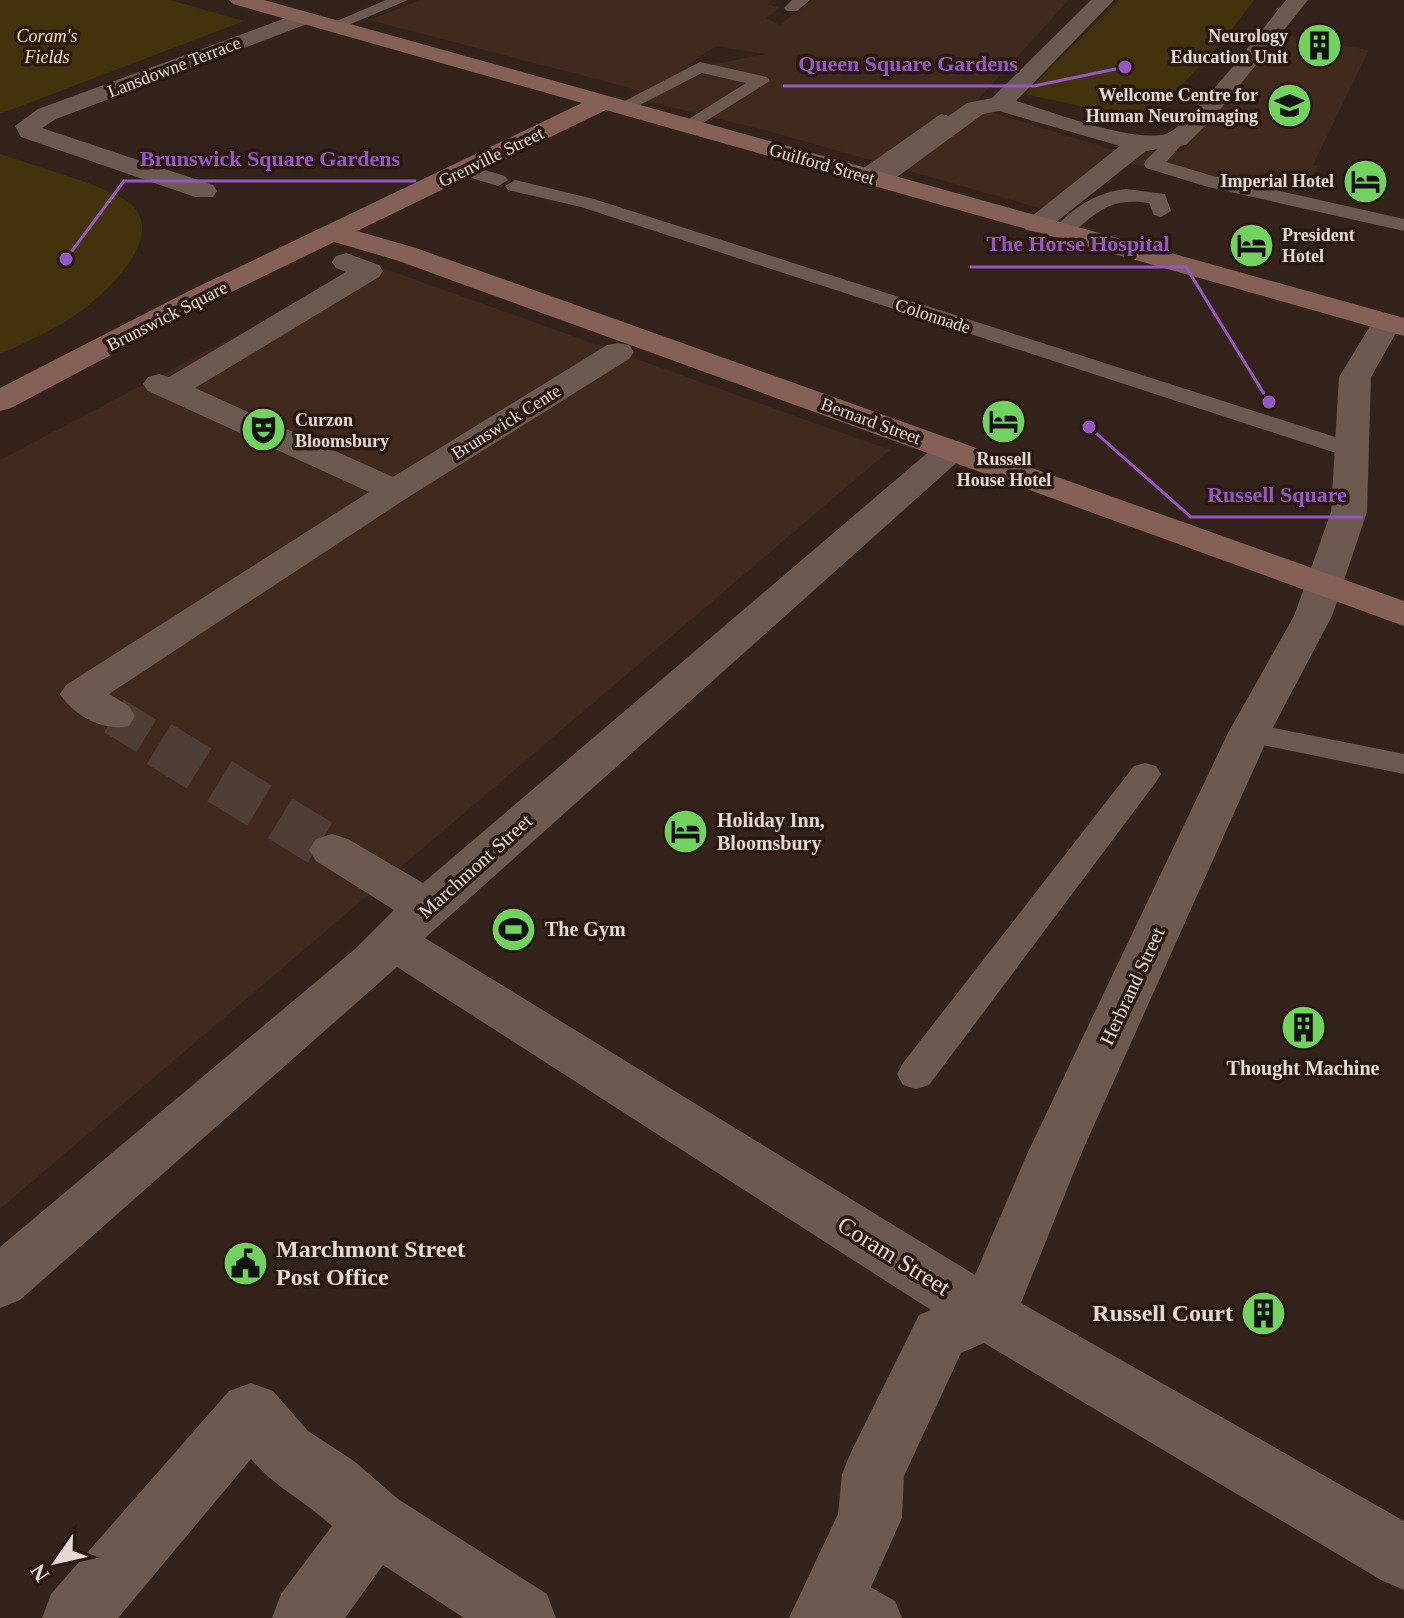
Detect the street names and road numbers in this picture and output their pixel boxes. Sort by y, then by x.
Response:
street label: Lansdowne Terrace [105,32,243,102]
street label: Grenville Street [435,123,547,191]
street label: Guilford Street [767,139,877,189]
street label: Brunswick Square [103,277,231,355]
street label: Colonnade [893,294,973,338]
street label: Brunswick Cente [448,381,564,463]
street label: Bernard Street [818,394,924,448]
street label: Marchmont Street [414,809,537,923]
street label: Herbrand Street [1095,923,1169,1048]
street label: Coram Street [833,1211,955,1301]

